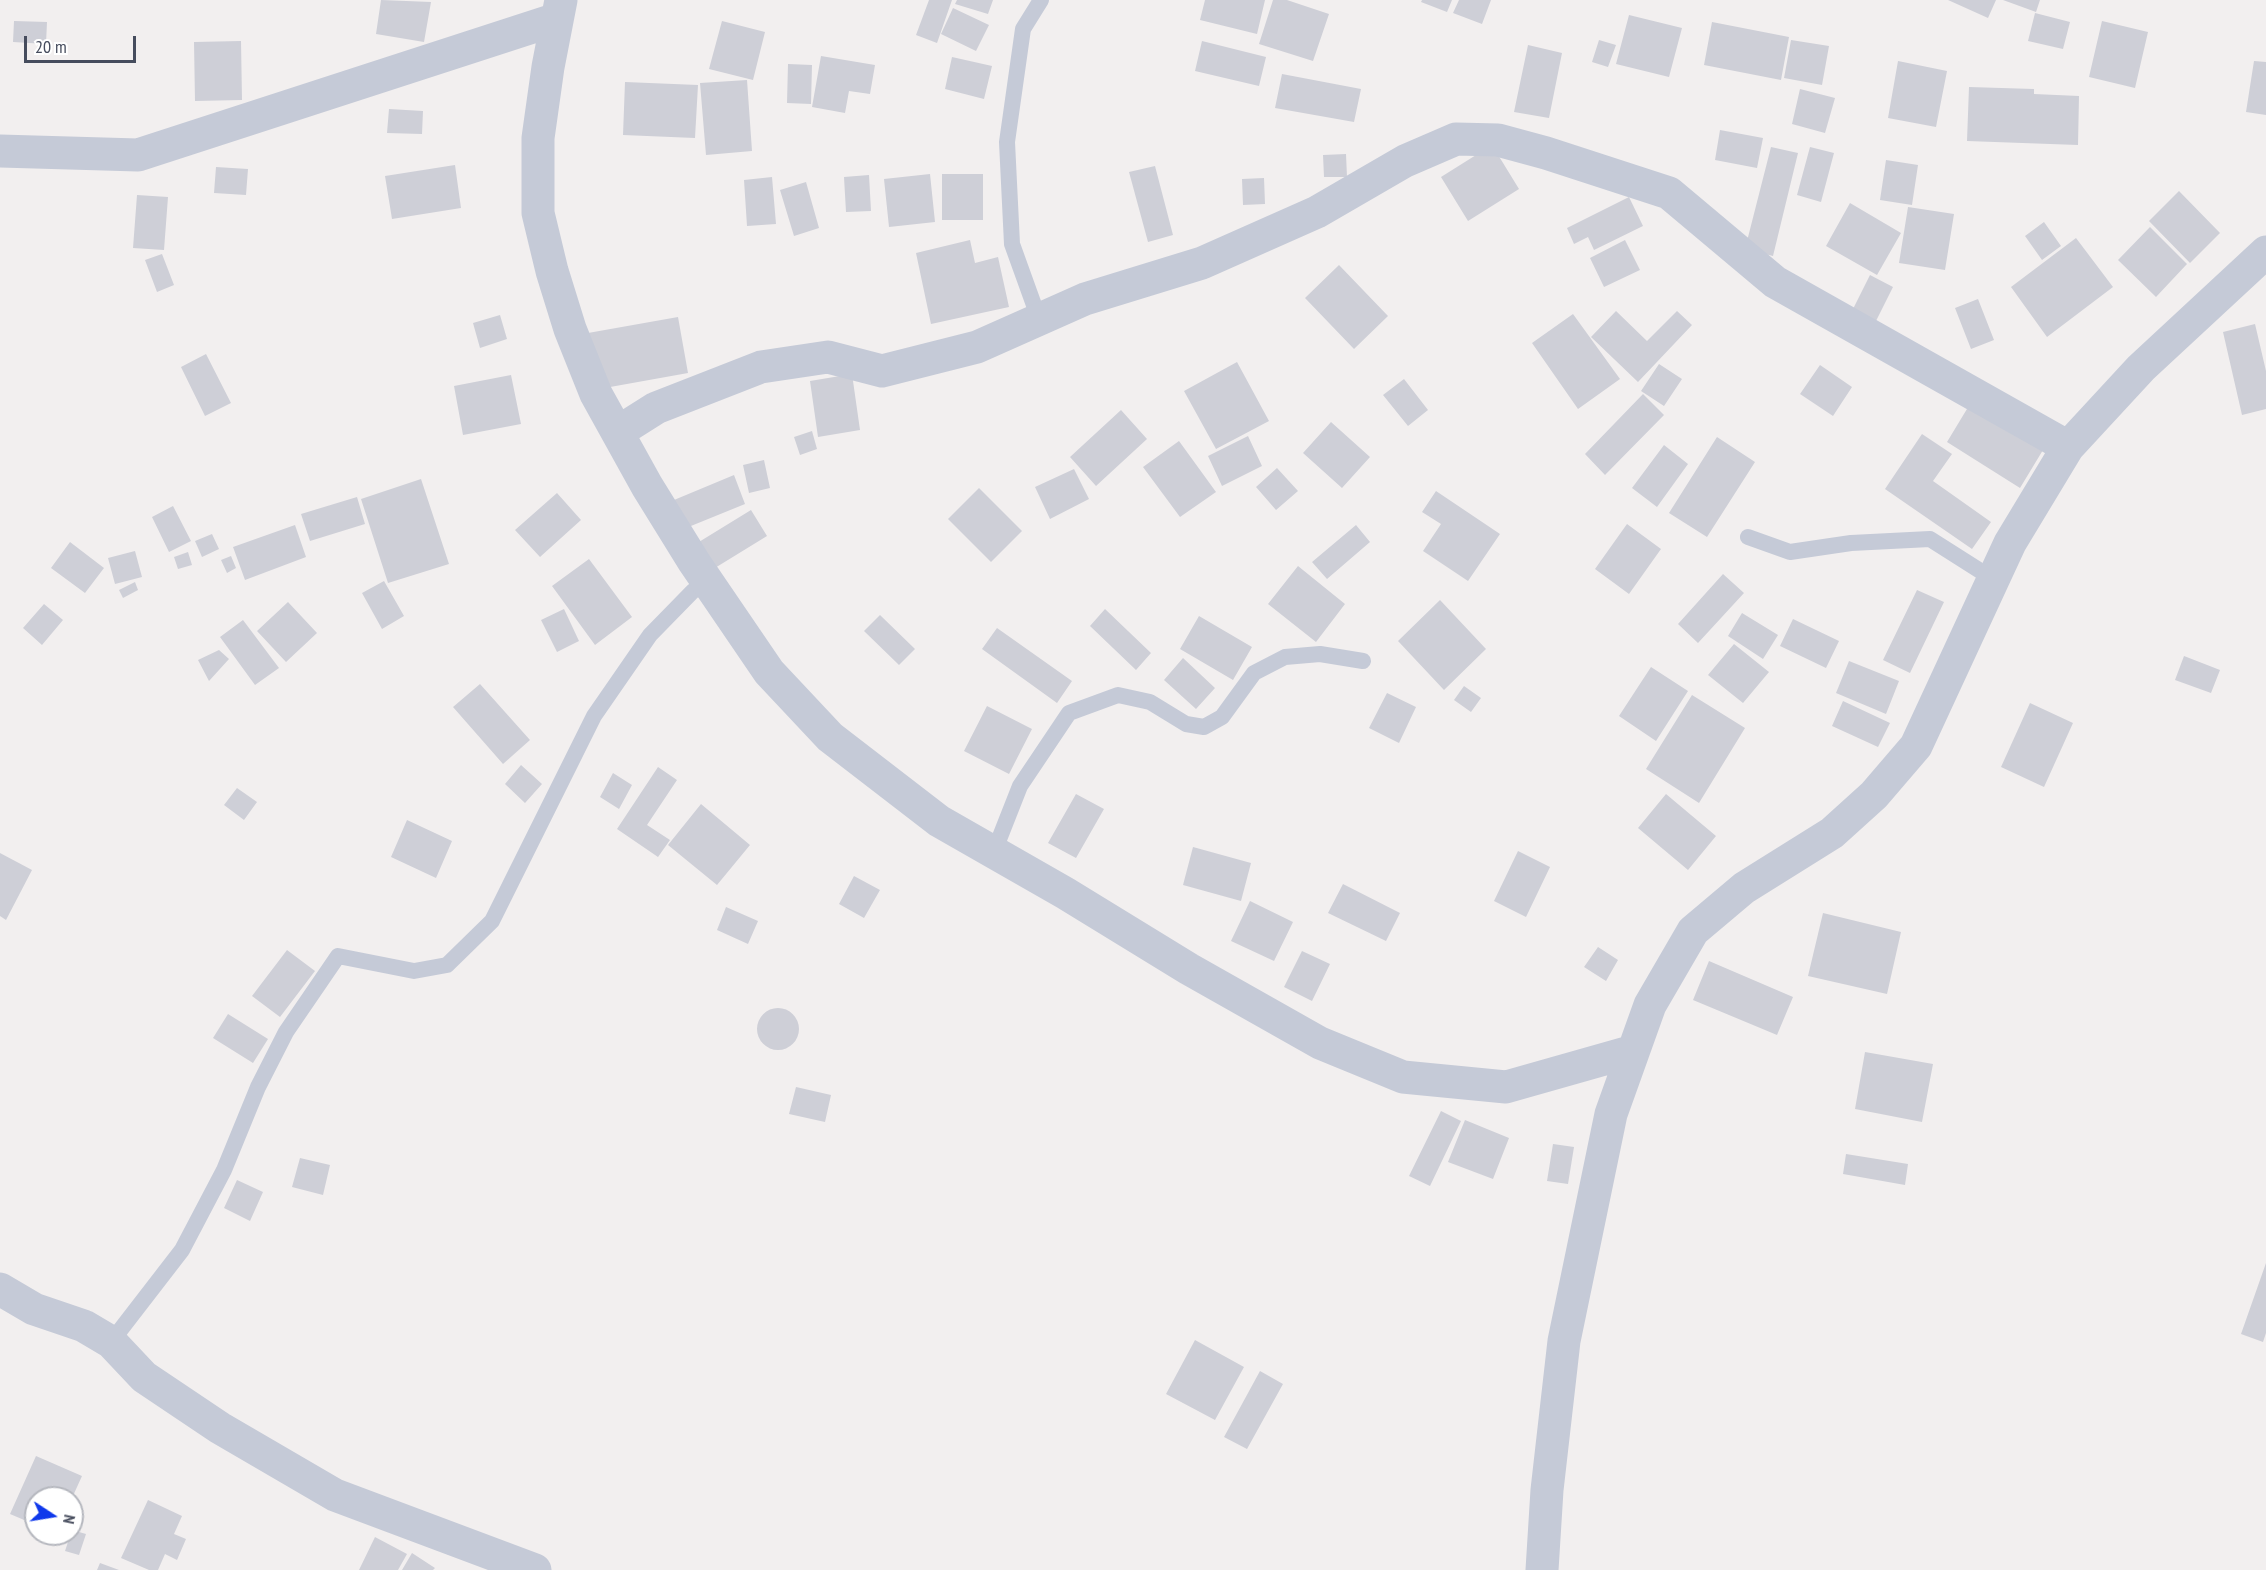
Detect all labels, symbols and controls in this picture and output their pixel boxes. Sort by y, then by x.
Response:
scale bar [27,24,140,62]
text: 20 m [35,35,67,58]
north arrow [24,1486,84,1546]
text: N [59,1513,80,1526]

